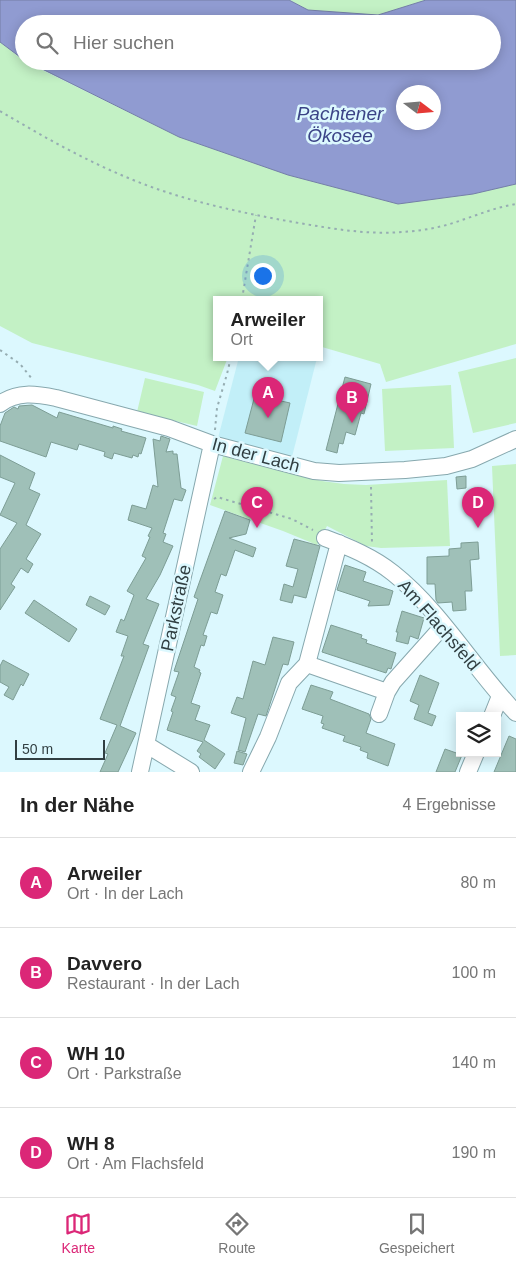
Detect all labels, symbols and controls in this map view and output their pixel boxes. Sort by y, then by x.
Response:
search box [15,15,501,70]
icon: search [33,29,61,57]
text: Hier suchen [73,32,174,53]
north arrow [396,85,441,130]
water label: Pachtener Ökosee [297,103,384,146]
your location [250,263,276,289]
popup [213,296,323,361]
text: Arweiler [231,309,305,330]
text: Ort [231,331,253,348]
pin: A [252,377,284,418]
pin: B [336,382,368,423]
street label: In der Lach [210,434,302,476]
pin: C [241,487,273,528]
pin: D [462,487,494,528]
street label: Parkstraße [157,563,195,653]
street label: Am Flachsfeld [394,575,484,675]
map controls [456,712,501,757]
button: layers [456,712,501,757]
scale bar [15,737,105,760]
text: 50 m [22,741,53,757]
text: In der Nähe [20,793,134,816]
text: 4 Ergebnisse [403,796,496,813]
text: Arweiler [67,863,142,884]
text: A [30,874,42,891]
text: 80 m [460,874,496,891]
text: Ort · In der Lach [67,885,184,902]
text: Davvero [67,953,142,974]
text: B [30,964,42,981]
text: 100 m [452,964,496,981]
text: Restaurant · In der Lach [67,975,240,992]
text: WH 10 [67,1043,125,1064]
text: C [30,1054,42,1071]
text: 140 m [452,1054,496,1071]
text: Ort · Parkstraße [67,1065,182,1082]
text: WH 8 [67,1133,115,1154]
text: D [30,1144,42,1161]
text: 190 m [452,1144,496,1161]
text: Ort · Am Flachsfeld [67,1155,204,1172]
tab: Karte [62,1210,95,1256]
tab: Route [218,1210,256,1256]
tab: Gespeichert [379,1210,454,1256]

